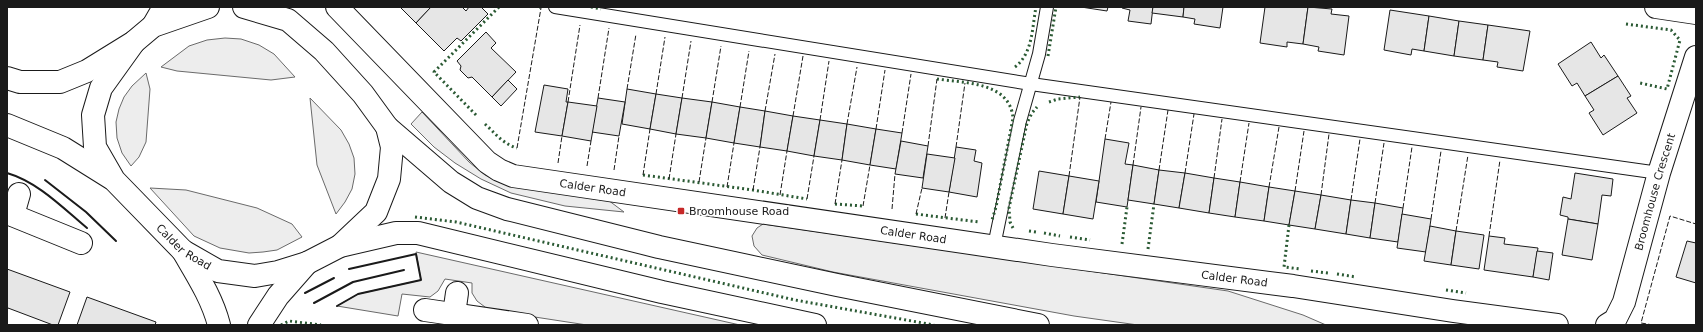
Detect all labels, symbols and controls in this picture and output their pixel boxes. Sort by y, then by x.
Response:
street label: Broomhouse Crescent [1632,131,1678,252]
street label: Calder Road [559,176,627,199]
place label: Broomhouse Road [689,205,789,218]
marker: Broomhouse Road [676,206,686,216]
street label: Calder Road [154,221,214,272]
street label: Calder Road [879,223,947,246]
street label: Calder Road [1200,268,1268,289]

